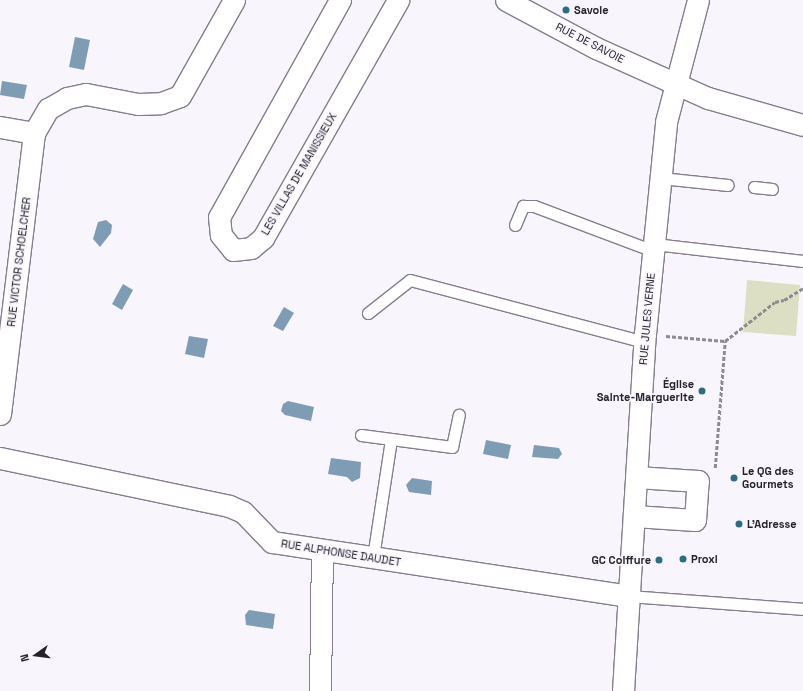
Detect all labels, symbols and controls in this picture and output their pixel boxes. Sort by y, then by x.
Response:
place label: Savoie [574,3,609,17]
marker: Savoie [561,5,571,15]
street label: RUE DE SAVOIE [553,20,627,66]
street label: LES VILLAS DE MANISSIEUX [258,110,340,238]
street label: RUE VICTOR SCHOELCHER [4,196,34,328]
street label: RUE JULES VERNE [636,272,658,366]
place label: Église Sainte-Marguerite [597,378,694,404]
marker: Église Sainte-Marguerite [697,386,707,396]
place label: Le QG des Gourmets [742,465,794,491]
marker: Le QG des Gourmets [729,473,739,483]
place label: L'Adresse [747,517,797,531]
marker: L'Adresse [734,519,744,529]
street label: RUE ALPHONSE DAUDET [280,537,402,569]
place label: Proxi [691,552,718,566]
place label: GC Coiffure [591,553,651,567]
marker: Proxi [678,554,688,564]
marker: GC Coiffure [654,555,664,565]
north arrow [16,635,56,675]
text: N [17,653,32,663]

